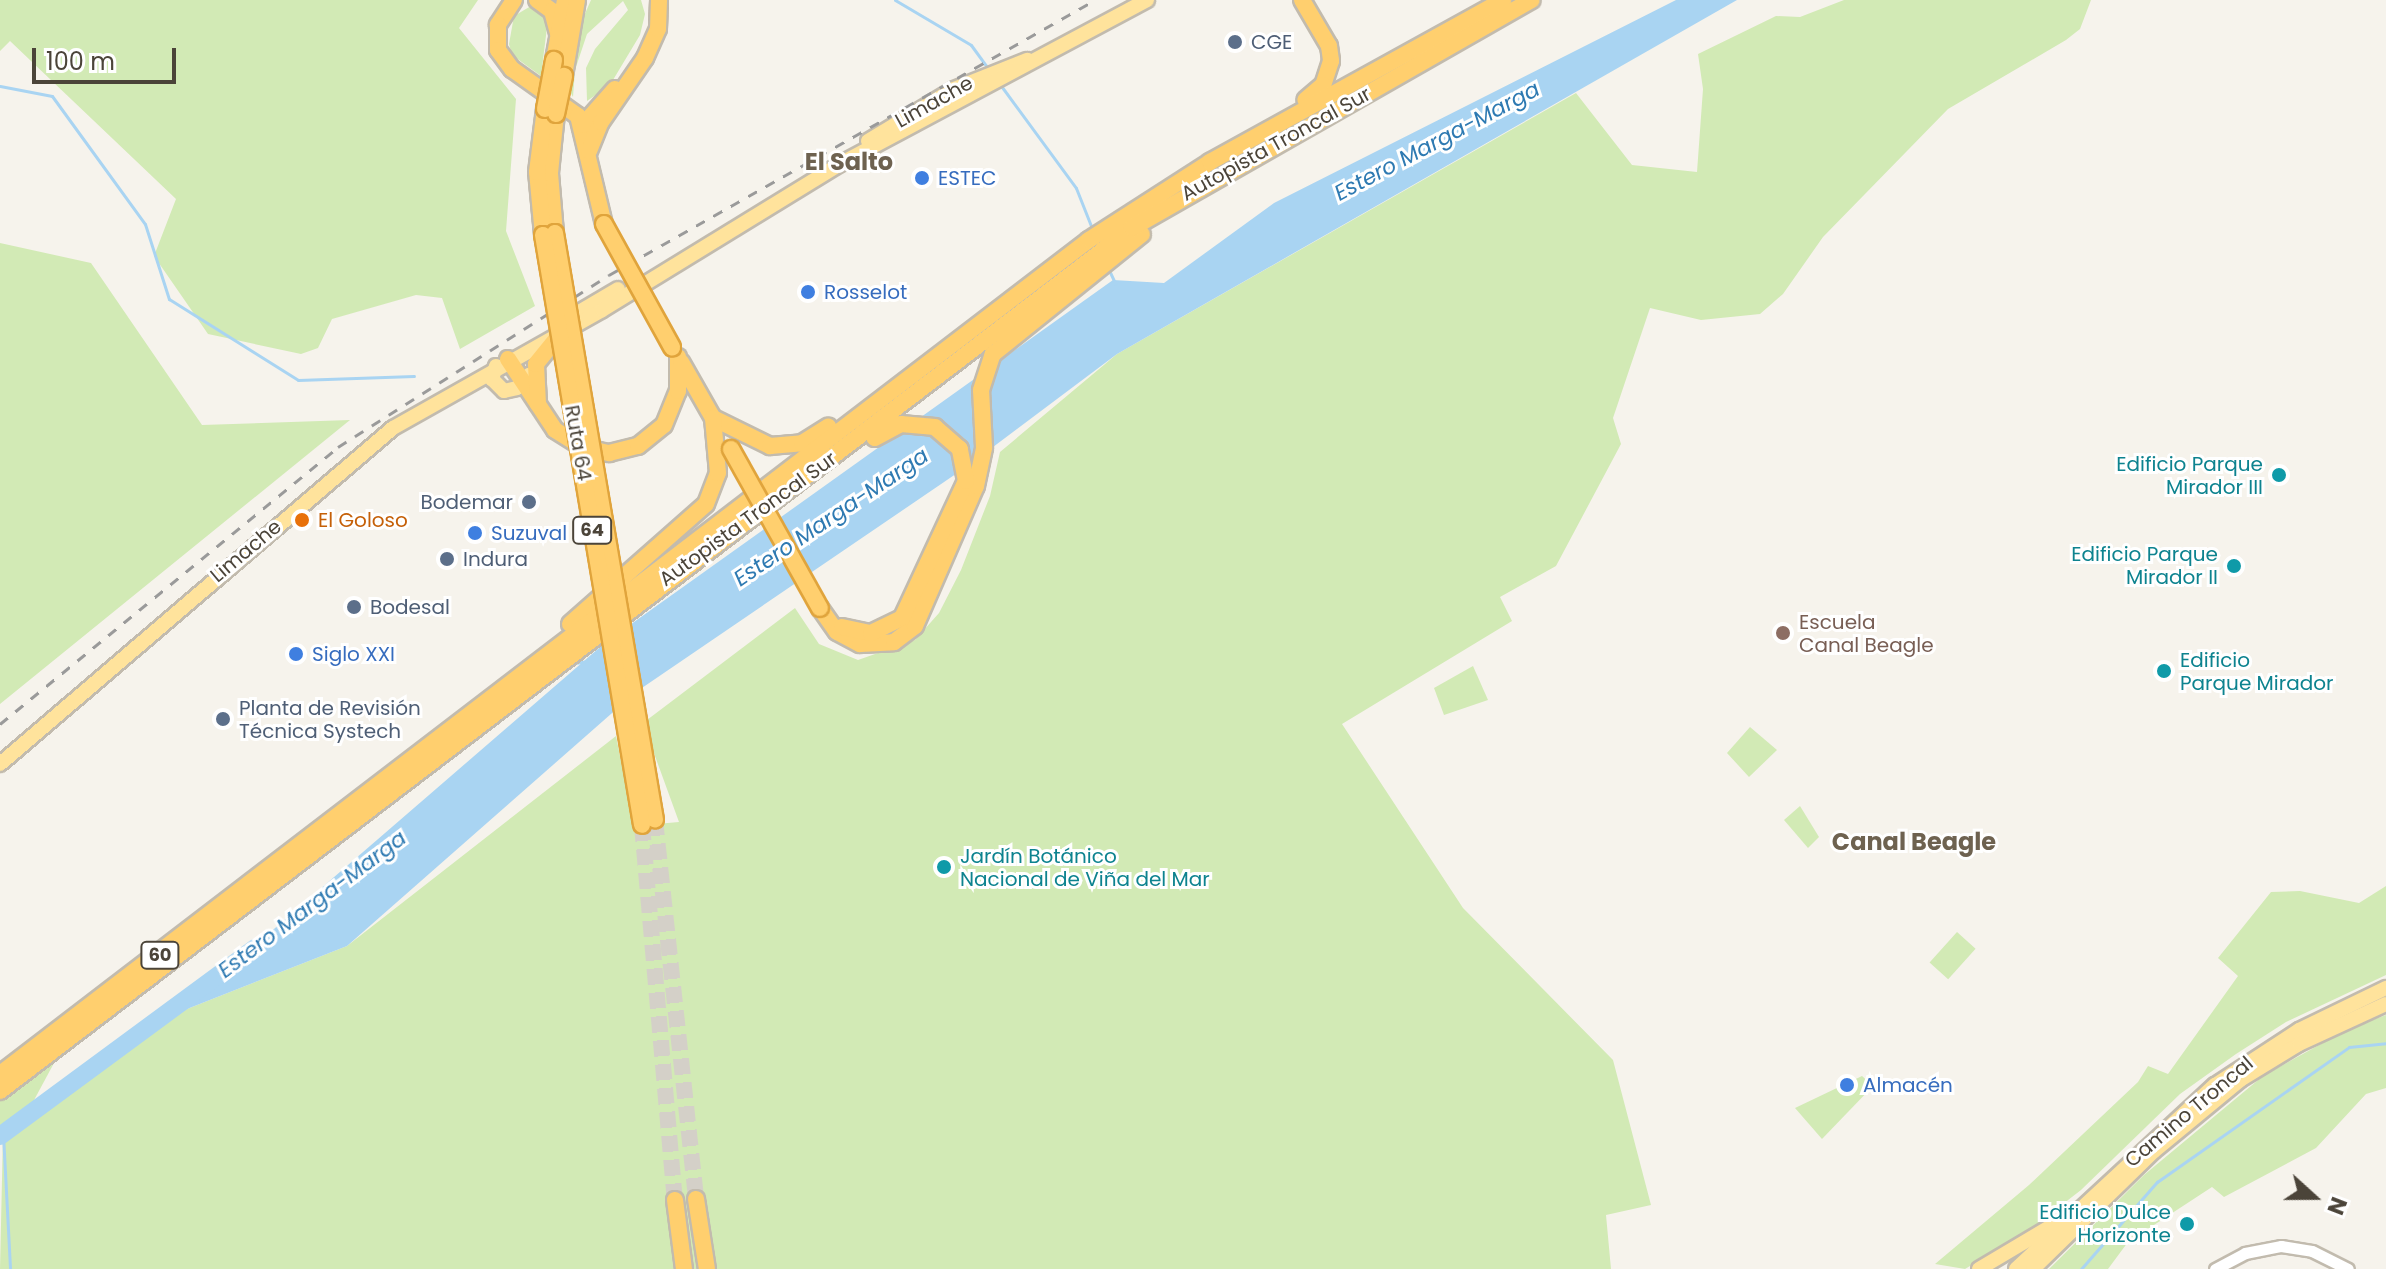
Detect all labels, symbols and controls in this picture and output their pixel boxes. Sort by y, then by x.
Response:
place label: CGE [1251,30,1292,54]
scale bar [36,32,180,82]
marker: CGE [1226,33,1244,51]
text: 100 m [46,45,115,78]
street label: Limache [891,71,977,133]
water label: Estero Marga-Marga [1330,76,1544,206]
street label: Autopista Troncal Sur [1177,82,1375,206]
district label: El Salto [805,148,893,176]
place label: ESTEC [938,166,997,190]
marker: ESTEC [913,169,931,187]
place label: Rosselot [824,280,907,304]
marker: Rosselot [799,283,817,301]
street label: Ruta 64 [560,403,596,483]
water label: Estero Marga-Marga [729,442,933,592]
street label: Autopista Troncal Sur [655,447,841,591]
place label: Edificio Parque Mirador III [2116,452,2263,499]
marker: Edificio Parque Mirador III [2270,466,2288,484]
place label: Bodemar [420,490,513,514]
marker: Bodemar [520,493,538,511]
place label: El Goloso [318,508,408,532]
marker: El Goloso [293,511,311,529]
street label: Limache [206,514,286,588]
road number: 64 [572,516,612,544]
place label: Suzuval [491,521,567,545]
marker: Suzuval [466,524,484,542]
place label: Edificio Parque Mirador II [2071,542,2218,589]
place label: Indura [463,547,528,571]
marker: Indura [438,550,456,568]
marker: Edificio Parque Mirador II [2225,557,2243,575]
place label: Bodesal [370,595,450,619]
marker: Bodesal [345,598,363,616]
place label: Escuela Canal Beagle [1799,610,1934,657]
marker: Escuela Canal Beagle [1774,624,1792,642]
place label: Siglo XXI [312,642,395,666]
marker: Siglo XXI [287,645,305,663]
place label: Edificio Parque Mirador [2180,648,2334,695]
marker: Edificio Parque Mirador [2155,662,2173,680]
place label: Planta de Revisión Técnica Systech [239,696,421,743]
marker: Planta de Revisión Técnica Systech [214,710,232,728]
water label: Estero Marga-Marga [213,825,411,983]
district label: Canal Beagle [1832,828,1996,856]
place label: Jardín Botánico Nacional de Viña del Mar [960,844,1210,891]
marker: Jardín Botánico Nacional de Viña del Mar [935,858,953,876]
road number: 60 [140,941,180,969]
street label: Camino Troncal [2120,1051,2258,1173]
place label: Almacén [1863,1073,1953,1097]
marker: Almacén [1838,1076,1856,1094]
north arrow [2274,1157,2354,1237]
text: N [2319,1192,2354,1219]
place label: Edificio Dulce Horizonte [2039,1200,2171,1247]
marker: Edificio Dulce Horizonte [2178,1215,2196,1233]

